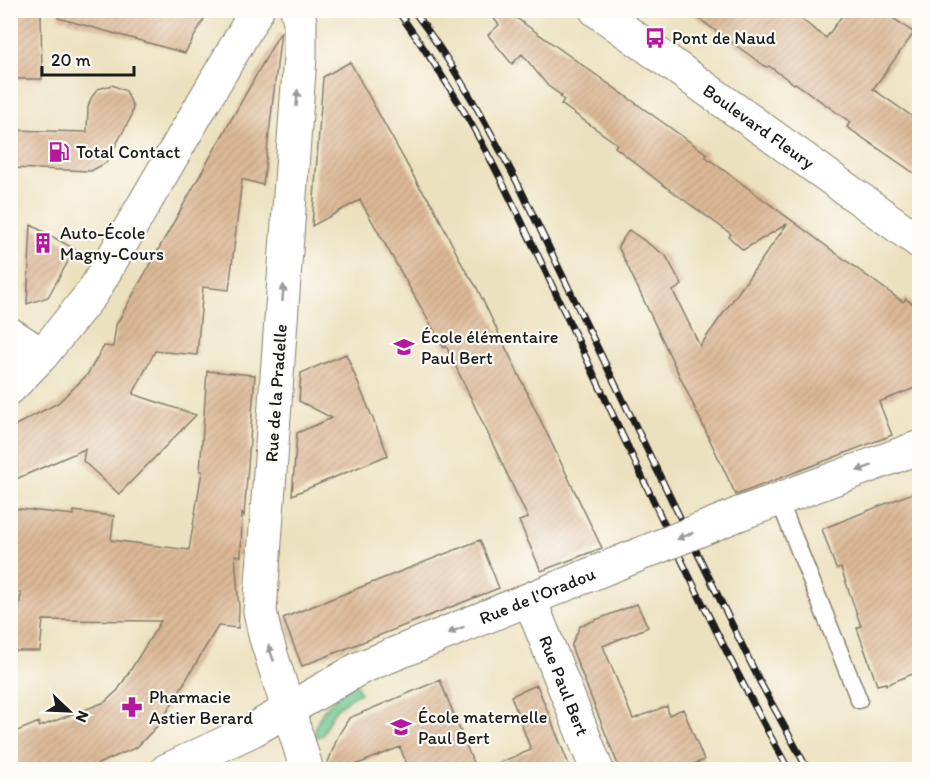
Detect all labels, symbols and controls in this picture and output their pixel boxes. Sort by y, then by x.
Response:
bus stop icon: Pont de Naud [643,26,667,50]
place label: Pont de Naud [672,27,776,49]
scale bar [42,39,134,77]
text: 20 m [51,49,91,71]
street label: Boulevard Fleury [699,79,819,174]
one-way arrow [292,89,302,108]
fuel station icon: Total Contact [47,140,71,164]
place label: Total Contact [76,141,180,163]
place label: Auto-École Magny-Cours [60,222,164,265]
building icon: Auto-École Magny-Cours [31,231,55,255]
one-way arrow [278,283,288,302]
street label: Rue de la Pradelle [260,323,292,463]
place label: École élémentaire Paul Bert [421,326,559,369]
school or university icon: École élémentaire Paul Bert [392,335,416,359]
one-way arrow [856,464,874,473]
one-way arrow [676,531,694,541]
street label: Rue de l'Oradou [476,563,599,629]
one-way arrow [447,625,465,635]
street label: Rue Paul Bert [534,632,594,739]
one-way arrow [266,644,276,662]
north arrow [39,681,99,741]
place label: Pharmacie Astier Berard [149,686,253,729]
pharmacy icon: Pharmacie Astier Berard [120,695,144,719]
place label: École maternelle Paul Bert [418,706,548,749]
text: N [71,708,93,725]
school or university icon: École maternelle Paul Bert [389,715,413,739]

